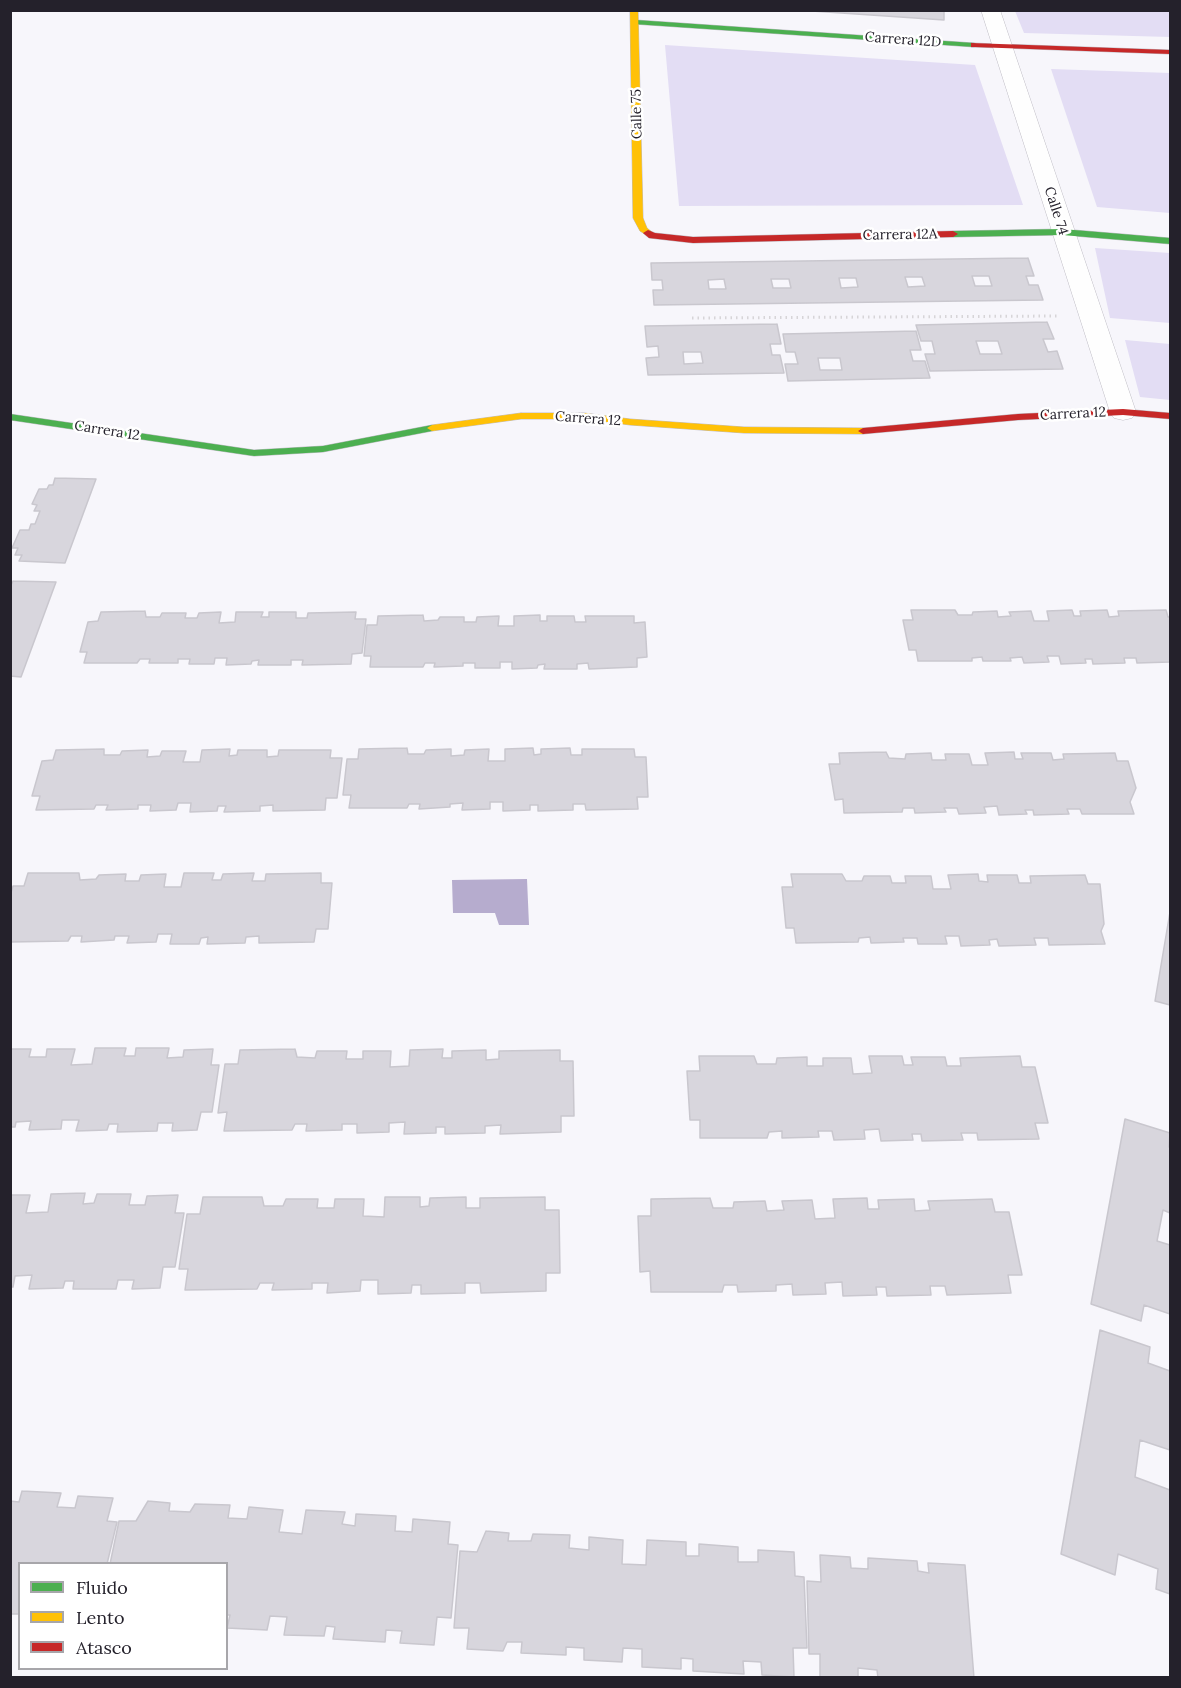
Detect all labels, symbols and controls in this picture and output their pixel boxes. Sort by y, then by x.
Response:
street label: Carrera 12D [864,29,942,51]
street label: Calle 75 [628,89,646,139]
street label: Calle 74 [1040,185,1072,237]
street label: Carrera 12A [862,226,938,244]
street label: Carrera 12 [1040,404,1106,424]
street label: Carrera 12 [554,408,622,430]
street label: Carrera 12 [73,418,141,444]
legend [18,1562,228,1670]
text: Fluido [76,1576,128,1599]
text: Lento [76,1606,124,1629]
text: Atasco [76,1636,132,1659]

